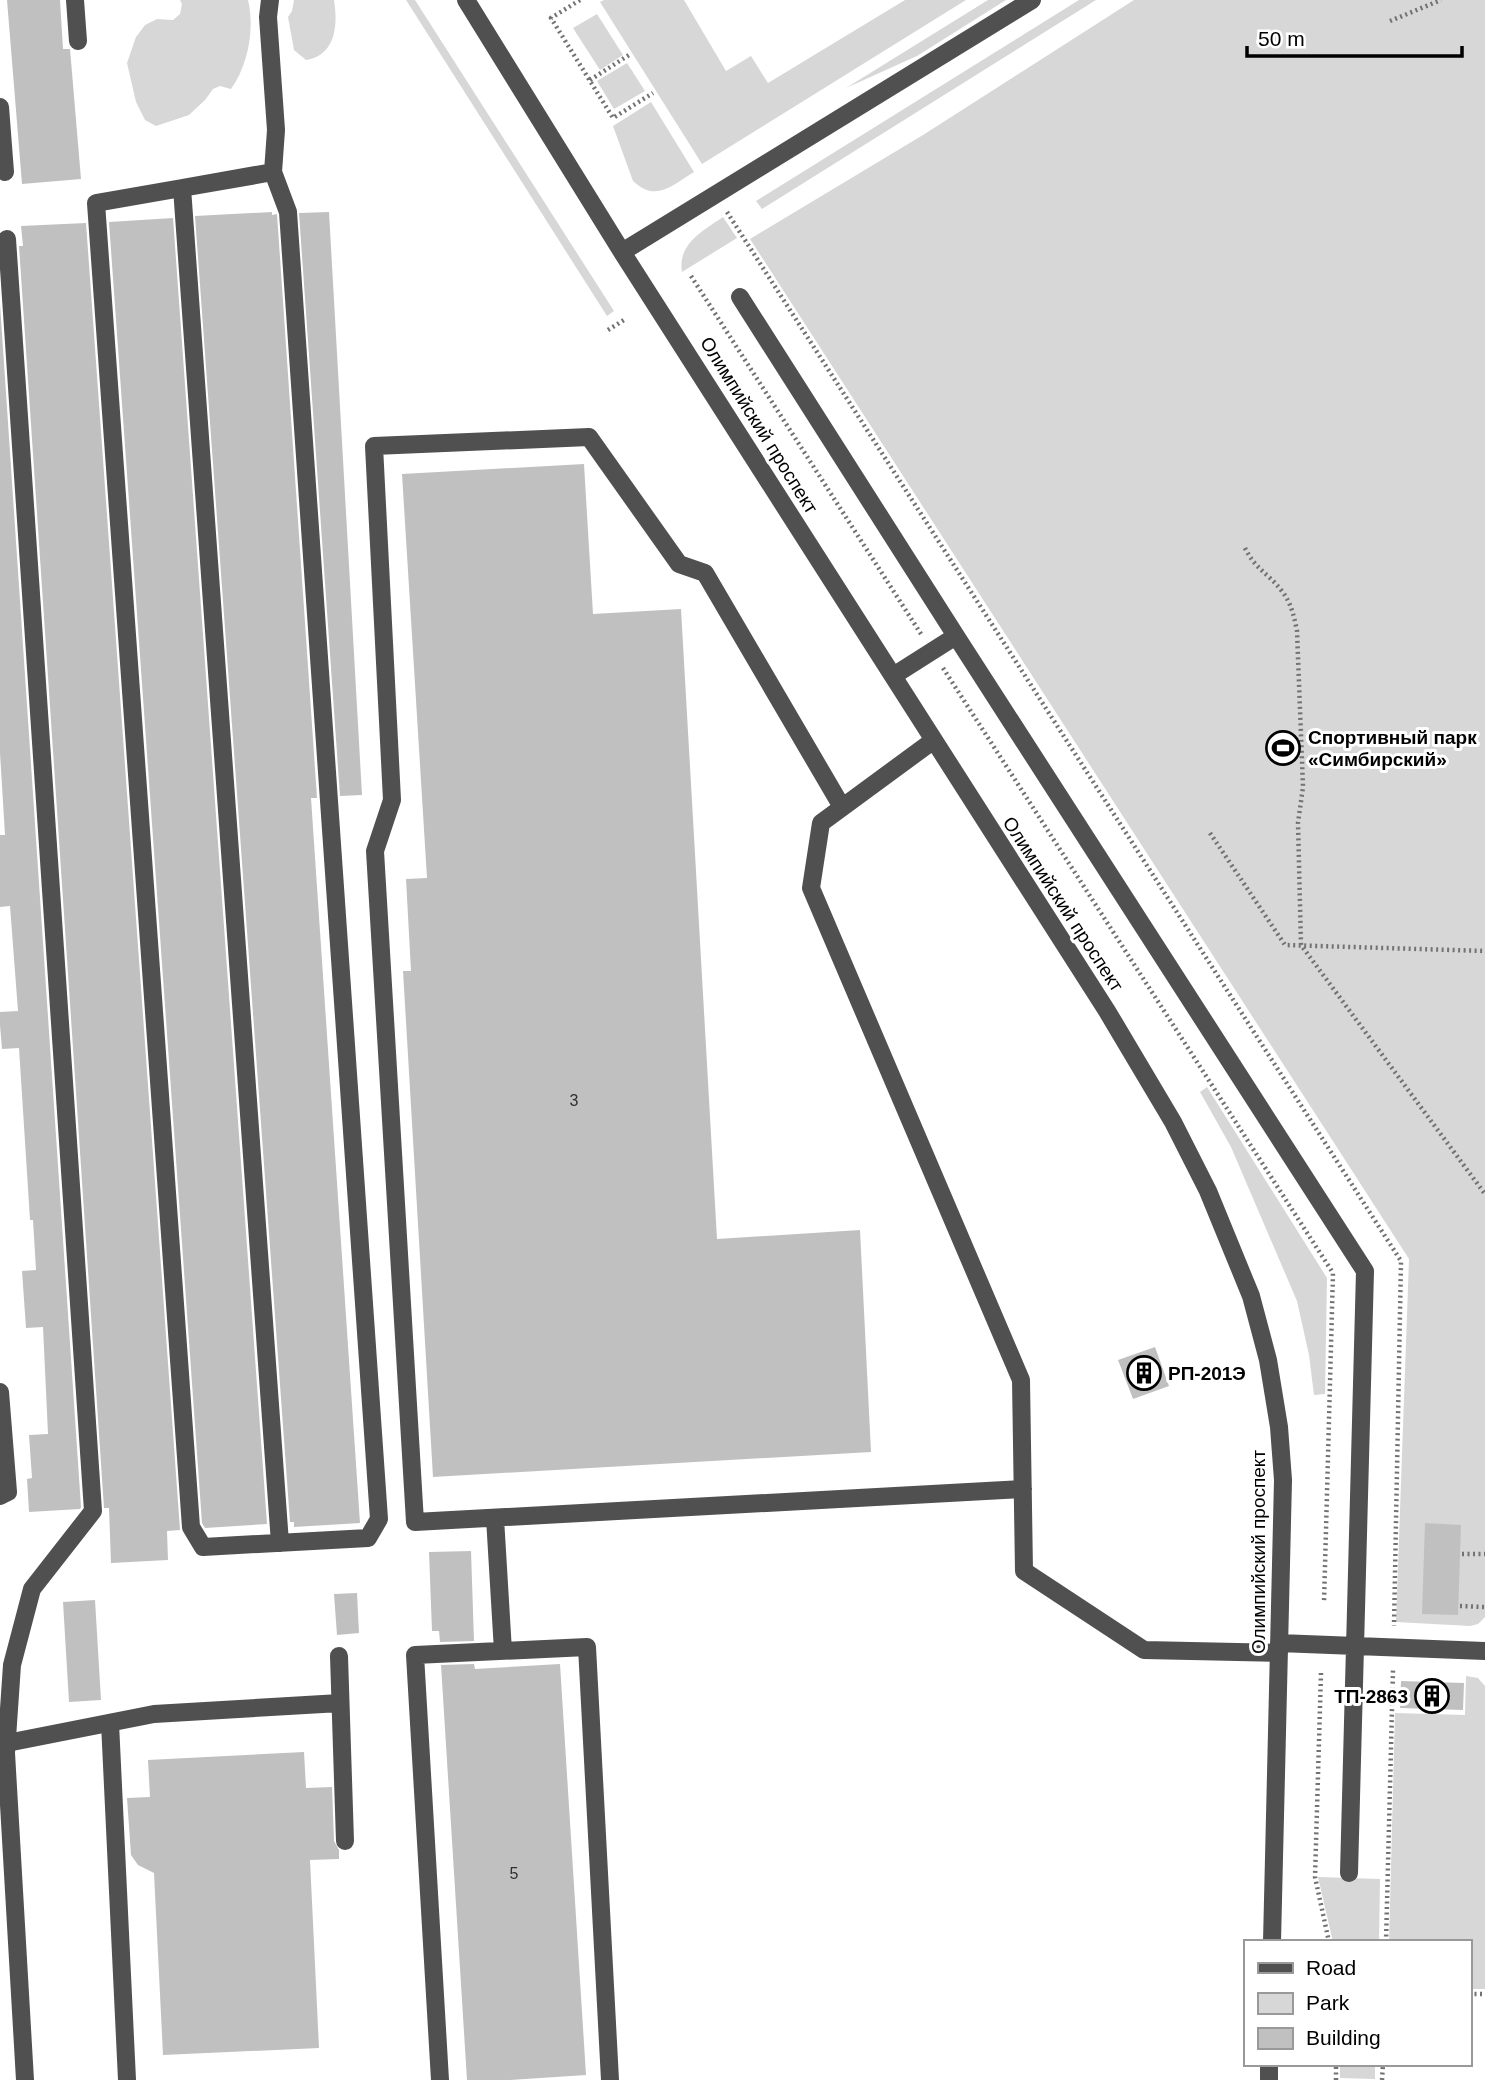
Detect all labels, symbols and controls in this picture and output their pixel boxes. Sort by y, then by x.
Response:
scale bar [1247,14,1462,58]
text: 50 m [1258,27,1305,50]
street label: Олимпийский проспект [696,333,822,517]
place label: Спортивный парк «Симбирский» [1308,727,1477,770]
sports icon: Спортивный парк «Симбирский» [1264,729,1302,767]
street label: Олимпийский проспект [999,813,1128,996]
house number: 3 [570,1092,579,1109]
building icon: РП-201Э [1125,1354,1163,1392]
place label: РП-201Э [1168,1363,1246,1384]
street label: Олимпийский проспект [1248,1450,1269,1654]
building icon: ТП-2863 [1413,1677,1451,1715]
place label: ТП-2863 [1334,1686,1408,1707]
house number: 5 [510,1865,519,1882]
legend [1244,1940,1471,2066]
text: Road [1306,1956,1356,1979]
text: Park [1306,1991,1350,2014]
text: Building [1306,2026,1381,2049]

